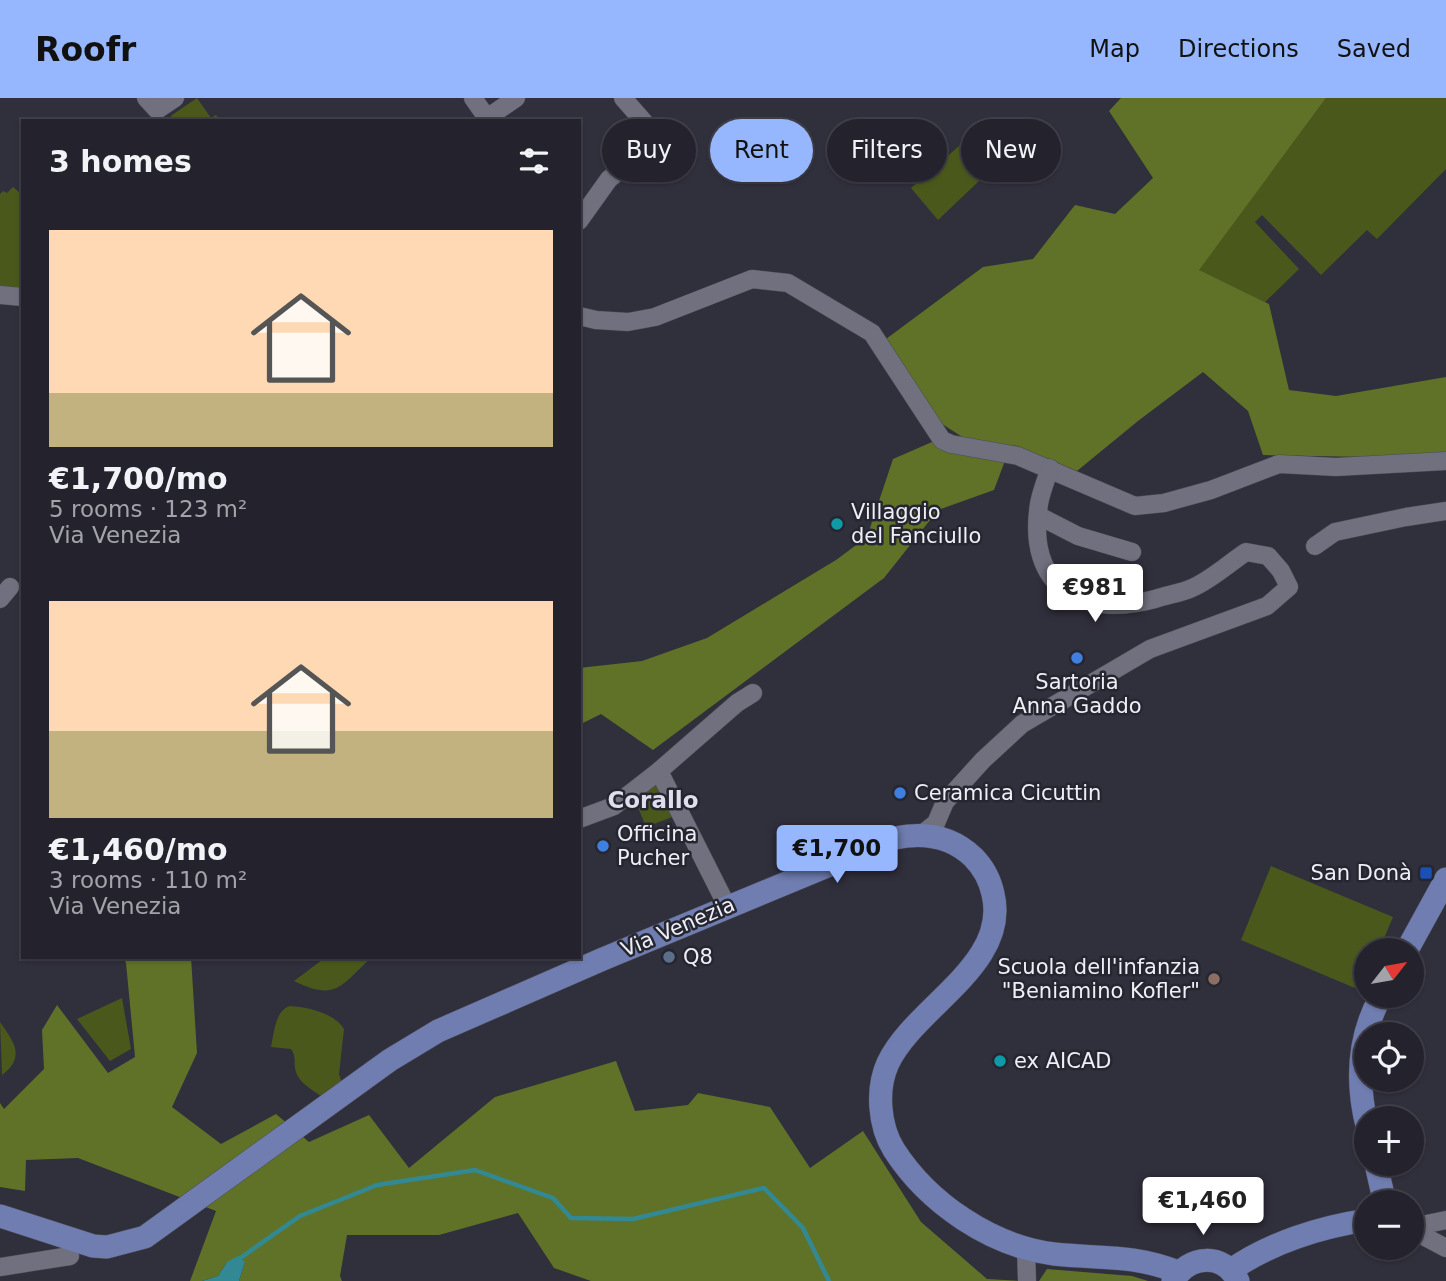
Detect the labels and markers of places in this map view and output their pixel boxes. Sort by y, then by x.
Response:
place label: Villaggio del Fanciullo [851,500,981,548]
marker: Villaggio del Fanciullo [829,516,845,532]
pin: €981 [1054,564,1136,624]
marker: Sartoria Anna Gaddo [1069,650,1085,666]
place label: Sartoria Anna Gaddo [1012,670,1142,718]
place label: Ceramica Cicuttin [914,781,1101,805]
marker: Ceramica Cicuttin [892,785,908,801]
place label: Officina Pucher [617,822,697,870]
pin: €1,700 [780,826,894,885]
marker: Officina Pucher [595,838,611,854]
place label: San Donà [1311,861,1412,885]
marker: San Donà [1418,865,1434,881]
place label: Q8 [683,945,713,969]
marker: Q8 [661,949,677,965]
place label: Scuola dell'infanzia "Beniamino Kofler" [997,955,1200,1003]
marker: Scuola dell'infanzia "Beniamino Kofler" [1206,971,1222,987]
place label: ex AICAD [1014,1049,1111,1073]
marker: ex AICAD [992,1053,1008,1069]
pin: €1,460 [1146,1178,1260,1237]

